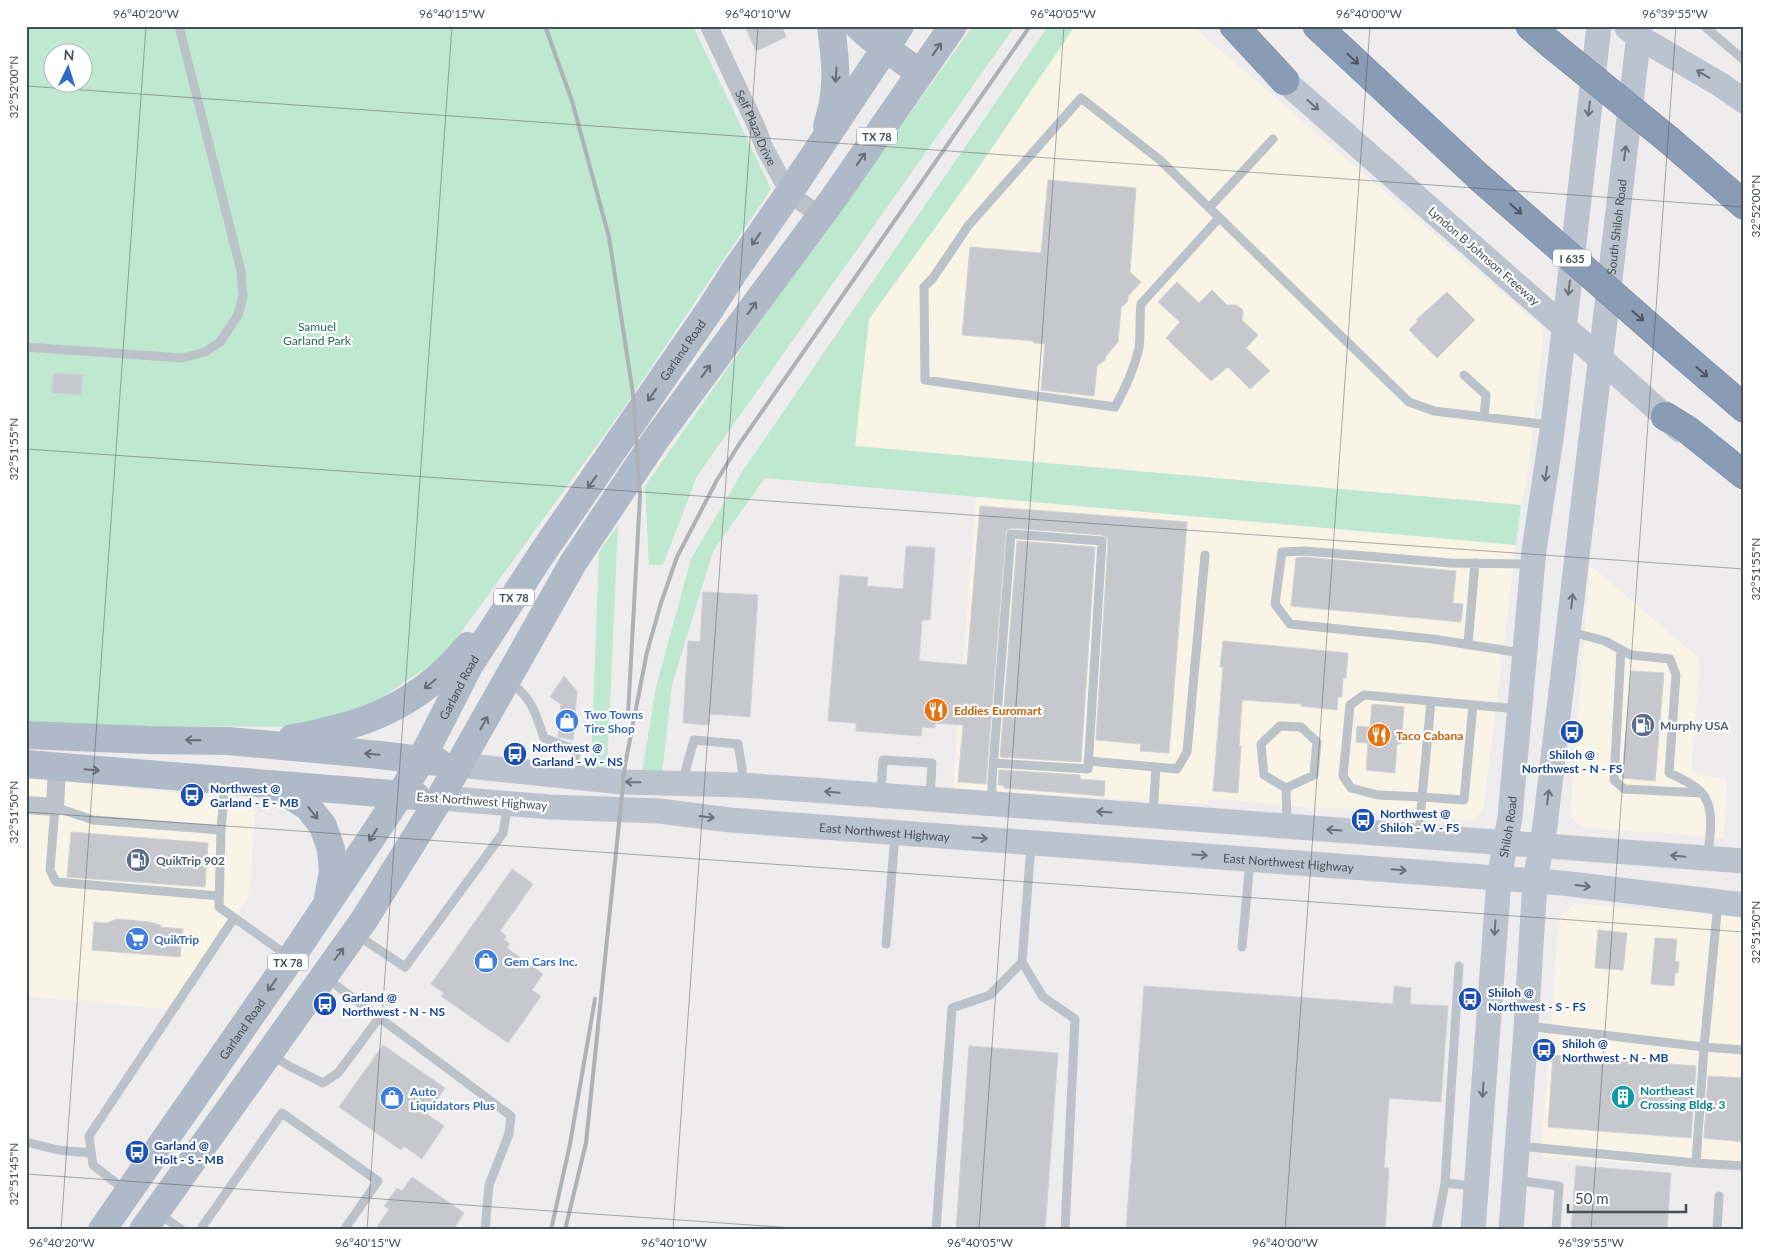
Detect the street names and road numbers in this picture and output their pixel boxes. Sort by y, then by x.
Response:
street label: Self Plaza Drive [732,87,780,168]
road number: TX 78 [857,128,897,144]
street label: South Shiloh Road [1603,178,1629,276]
street label: Lyndon B Johnson Freeway [1425,203,1543,309]
road number: I 635 [1553,250,1591,266]
street label: Garland Road [656,316,709,383]
road number: TX 78 [494,588,534,606]
street label: Garland Road [435,652,482,722]
street label: East Northwest Highway [416,789,549,813]
street label: Shiloh Road [1495,795,1519,859]
street label: East Northwest Highway [819,819,951,844]
street label: East Northwest Highway [1222,850,1355,875]
road number: TX 78 [268,954,308,970]
street label: Garland Road [215,995,268,1062]

